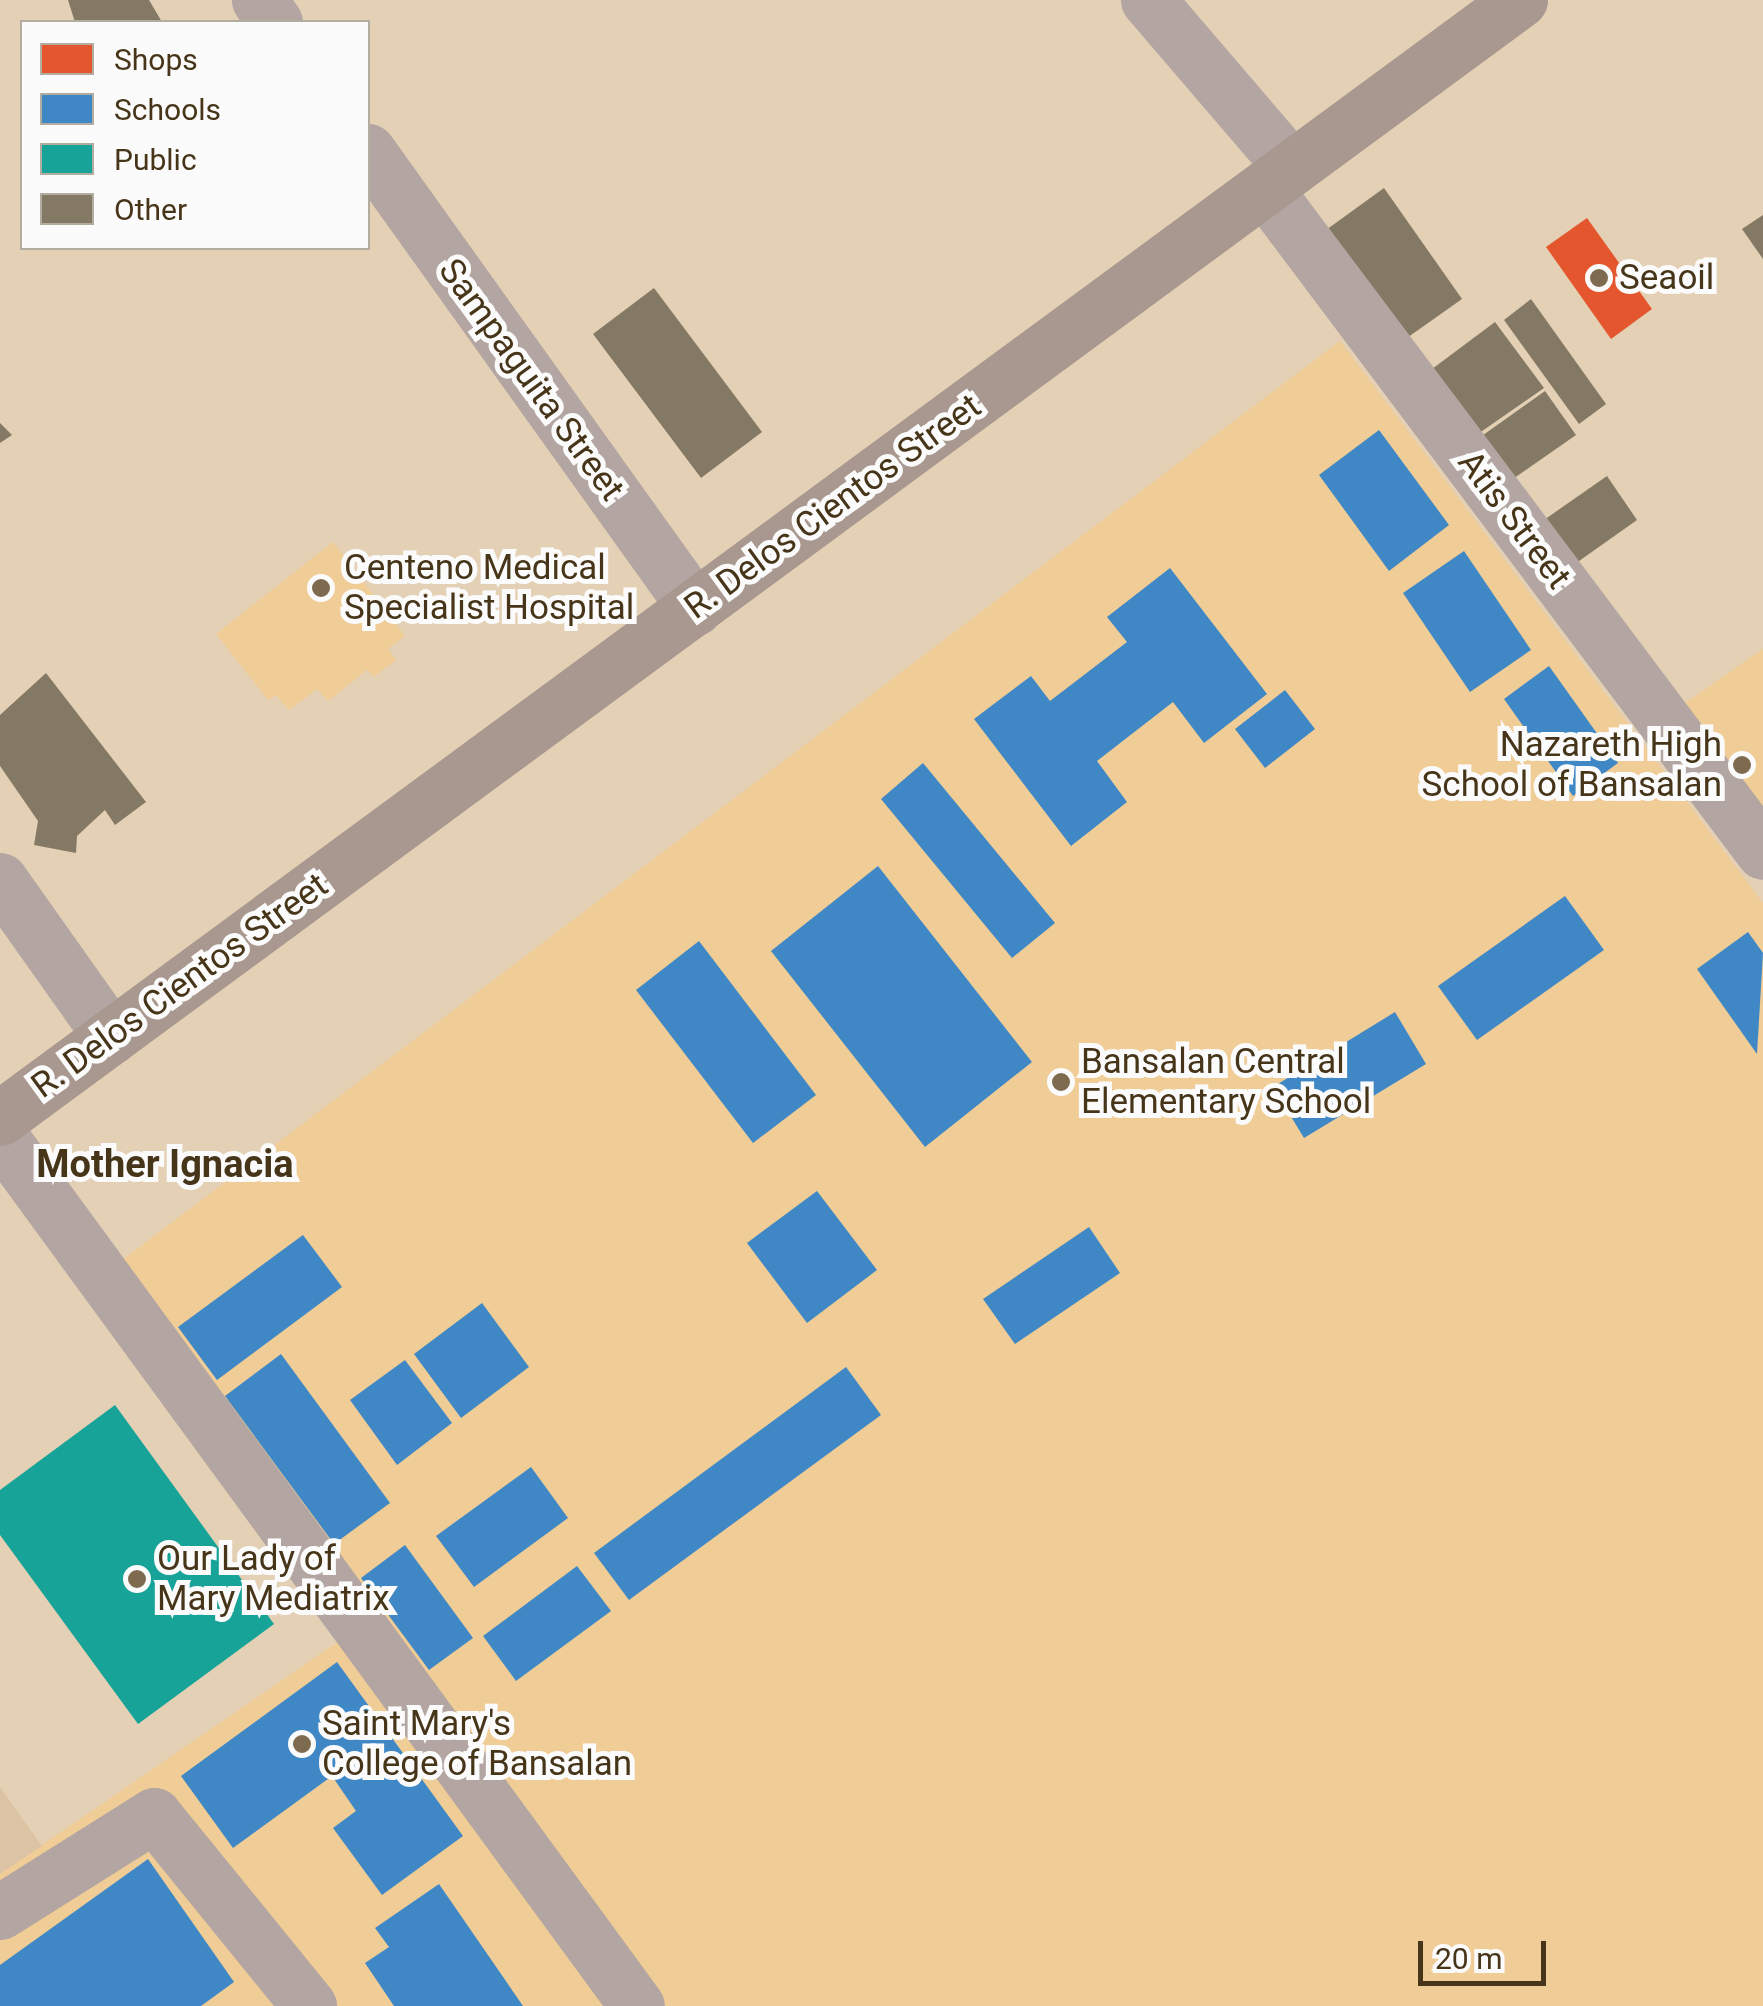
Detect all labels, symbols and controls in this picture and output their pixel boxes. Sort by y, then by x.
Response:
legend [20,20,370,250]
text: Shops [114,42,198,77]
text: Schools [114,92,221,127]
text: Public [114,142,197,177]
text: Other [114,192,187,227]
street label: Sampaguita Street [429,251,633,509]
place label: Seaoil [1619,257,1714,299]
marker: Seaoil [1588,267,1610,289]
street label: R. Delos Cientos Street [677,386,989,628]
street label: Atis Street [1449,443,1579,597]
place label: Centeno Medical Specialist Hospital [344,547,634,629]
marker: Centeno Medical Specialist Hospital [308,575,334,601]
place label: Nazareth High School of Bansalan [1422,724,1722,806]
marker: Nazareth High School of Bansalan [1731,754,1753,776]
street label: R. Delos Cientos Street [24,865,336,1107]
place label: Bansalan Central Elementary School [1081,1041,1371,1123]
marker: Bansalan Central Elementary School [1050,1071,1072,1093]
district label: Mother Ignacia [36,1142,294,1188]
place label: Our Lady of Mary Mediatrix [157,1538,390,1620]
marker: Our Lady of Mary Mediatrix [126,1568,148,1590]
place label: Saint Mary's College of Bansalan [322,1703,632,1785]
marker: Saint Mary's College of Bansalan [291,1733,313,1755]
scale bar [1423,1921,1550,1983]
text: 20 m [1435,1941,1502,1976]

